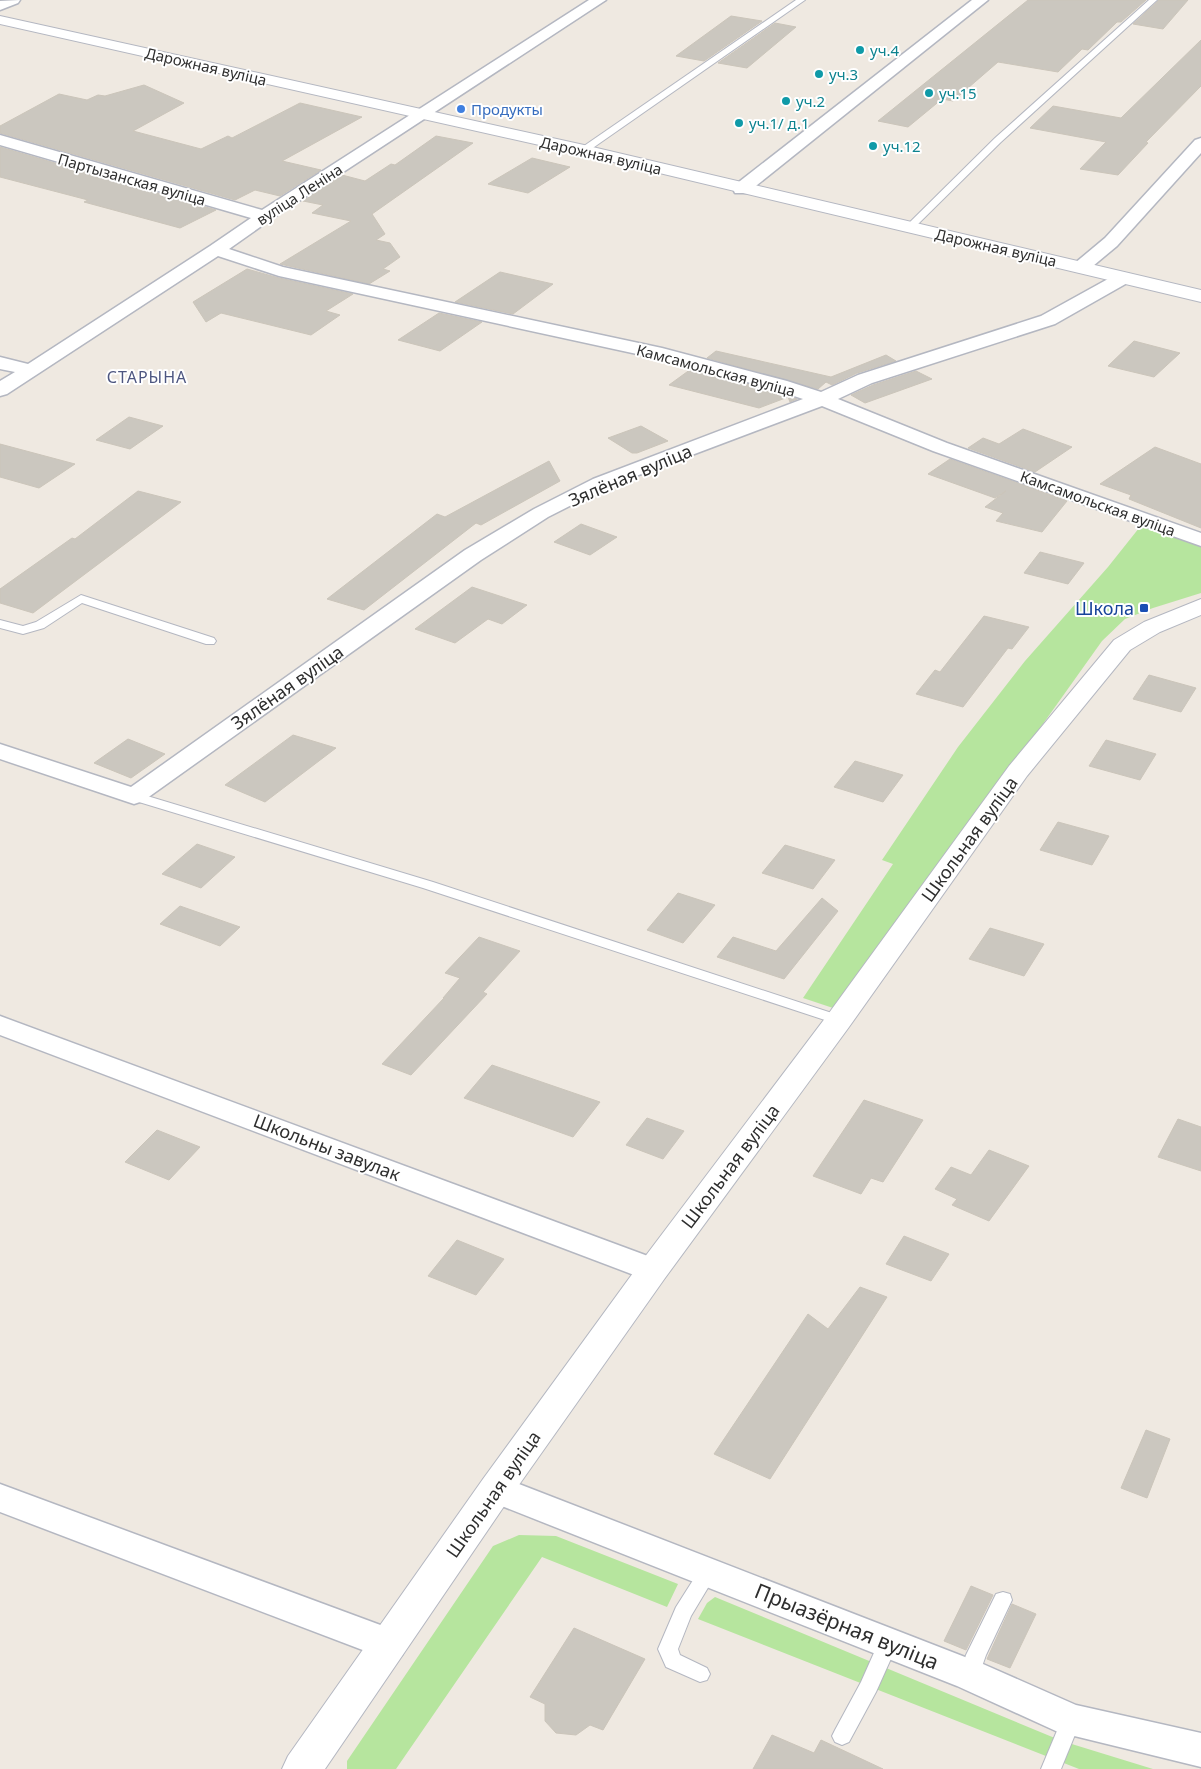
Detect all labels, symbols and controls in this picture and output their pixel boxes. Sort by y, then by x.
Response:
place label: уч.4 [870,40,899,60]
street label: Дарожная вуліца [143,42,269,90]
marker: уч.4 [854,44,866,56]
place label: уч.3 [829,64,858,84]
marker: уч.3 [813,68,825,80]
place label: уч.15 [939,83,977,103]
marker: уч.15 [923,87,935,99]
place label: уч.2 [796,91,825,111]
marker: уч.2 [780,95,792,107]
place label: Продукты [471,99,543,119]
marker: Продукты [455,103,467,115]
place label: уч.1/ д.1 [749,113,810,133]
marker: уч.1/ д.1 [733,117,745,129]
street label: Дарожная вуліца [538,131,664,179]
place label: уч.12 [883,136,921,156]
marker: уч.12 [867,140,879,152]
street label: Партызанская вуліца [56,148,208,210]
street label: вуліца Леніна [252,159,346,229]
street label: Дарожная вуліца [933,223,1059,271]
street label: Камсамольская вуліца [634,339,798,401]
district label: СТАРЫНА [107,366,187,388]
street label: Зялёная вуліца [565,438,695,512]
street label: Камсамольская вуліца [1018,466,1178,540]
place label: Школа [1075,596,1134,620]
marker: Школа [1138,602,1150,614]
street label: Зялёная вуліца [226,639,348,735]
street label: Школьная вуліца [915,771,1023,907]
street label: Школьная вуліца [675,1099,785,1233]
street label: Школьны завулак [250,1108,404,1186]
street label: Школьная вуліца [440,1426,546,1562]
street label: Прыазёрная вуліца [751,1576,943,1676]

